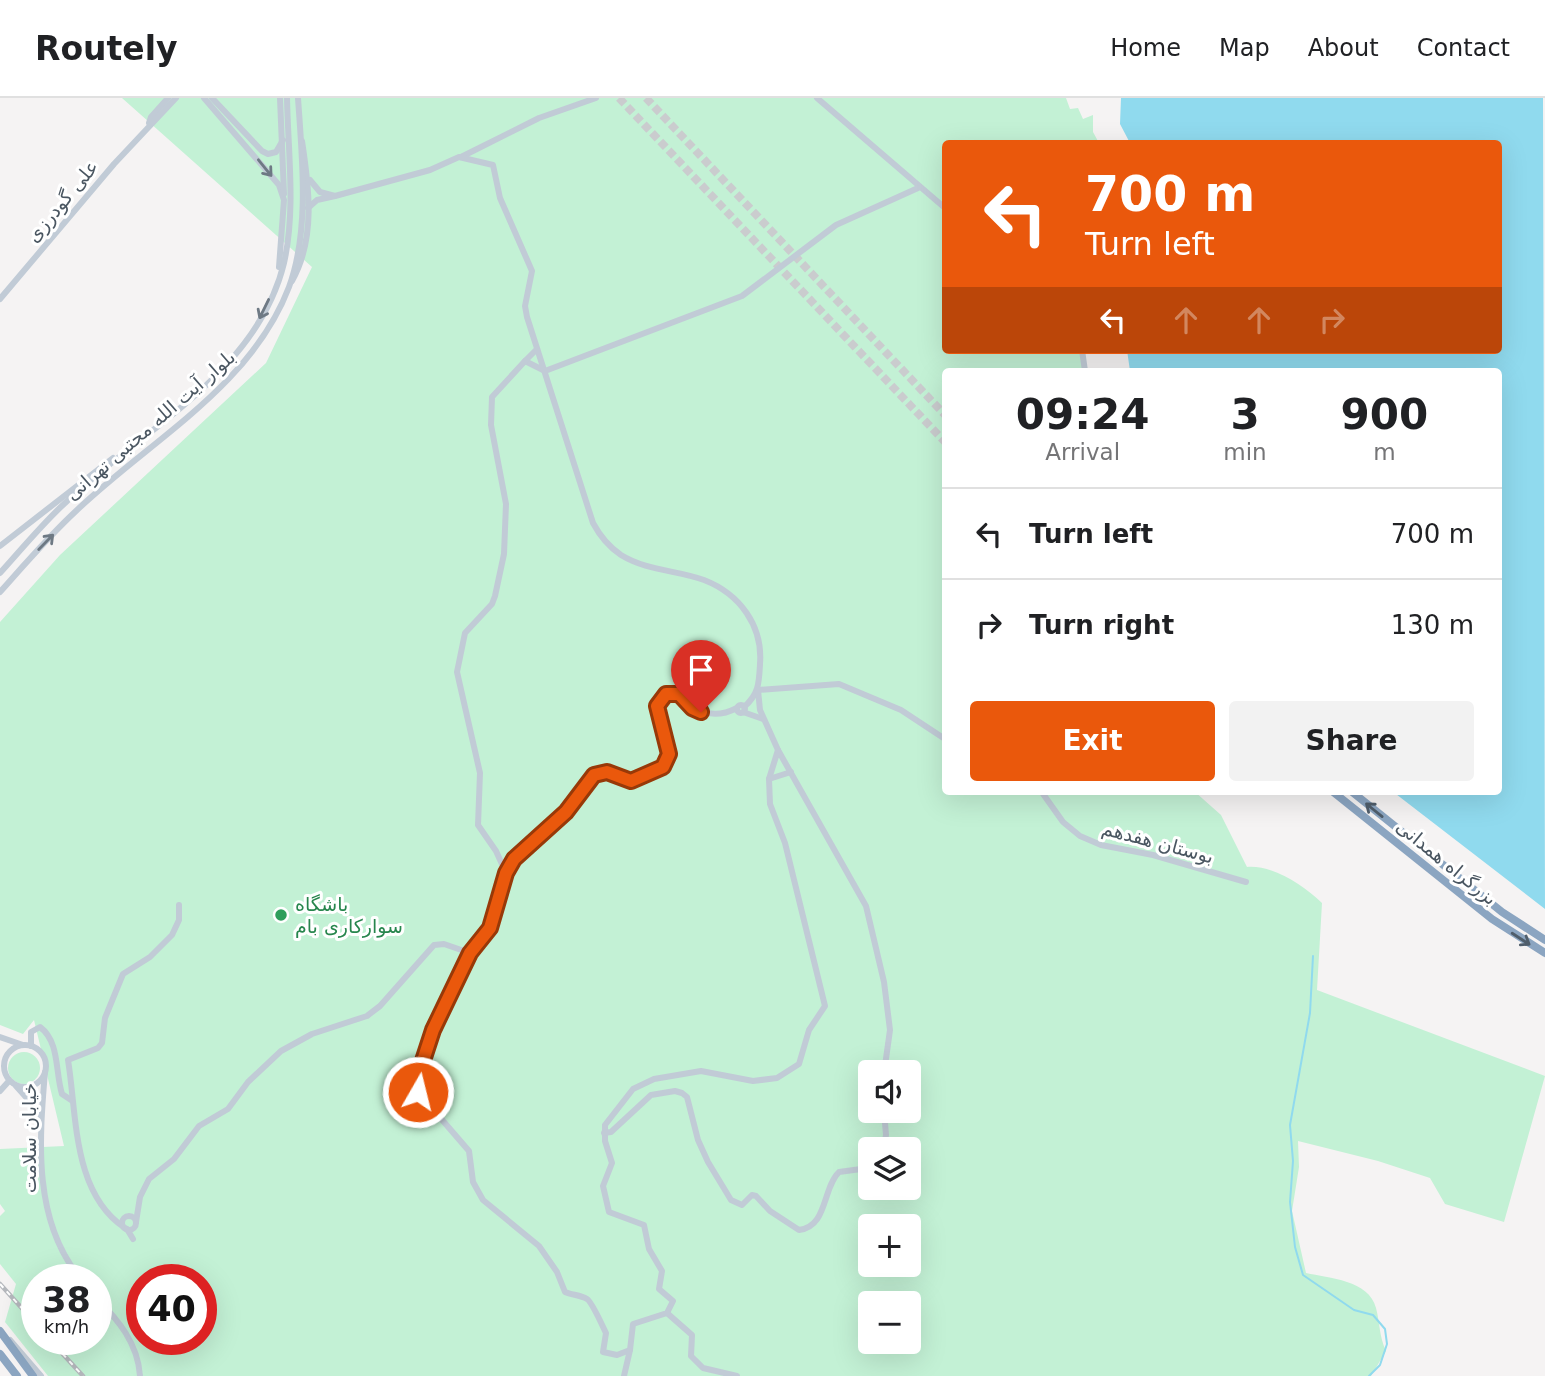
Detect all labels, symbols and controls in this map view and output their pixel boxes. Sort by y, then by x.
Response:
text: Routely [35,29,178,68]
text: Home [1110,34,1181,62]
text: Map [1219,34,1270,62]
text: About [1308,34,1379,62]
text: Contact [1417,34,1510,62]
street label: علی گودرزی [21,156,103,247]
one-way arrow [257,159,273,177]
text: 700 m [1085,166,1255,223]
icon: left [970,168,1061,259]
text: Turn left [1085,225,1215,263]
one-way arrow [257,298,270,319]
icon: left [1094,301,1132,339]
icon: ahead [1167,301,1205,339]
icon: ahead [1240,301,1278,339]
icon: right [1313,301,1351,339]
street label: بلوار آیت الله مجتبی تهرانی [60,345,240,505]
text: 09:24 [1016,390,1150,439]
text: 3 [1230,390,1260,439]
text: 900 [1341,390,1428,439]
text: Arrival [1045,439,1120,465]
text: min [1223,439,1267,465]
text: m [1373,439,1396,465]
icon: left [970,515,1008,553]
text: Turn left [1029,519,1153,549]
text: 700 m [1391,519,1474,549]
one-way arrow [37,533,54,550]
icon: right [970,606,1008,644]
text: Turn right [1029,610,1174,640]
text: 130 m [1391,610,1474,640]
pin [671,640,731,712]
icon: arrive [682,651,720,689]
button: Exit [970,701,1215,781]
button: Share [1229,701,1474,781]
one-way arrow [1366,802,1384,818]
street label: بزرگراه همدانی [1392,815,1502,910]
street label: بوستان هفدهم [1099,817,1216,868]
place label: باشگاه سوارکاری بام [295,893,403,938]
marker: باشگاه سوارکاری بام [273,907,289,923]
one-way arrow [1511,931,1530,946]
position arrow [381,1055,455,1129]
map controls [858,1060,921,1354]
button: sound [858,1060,921,1123]
street label: خیابان سلامت [18,1083,40,1193]
button: layers [858,1137,921,1200]
button: + [858,1214,921,1277]
speed limit sign: 40 [126,1264,217,1355]
text: 38 [42,1280,91,1320]
button: − [858,1291,921,1354]
text: km/h [44,1316,89,1337]

